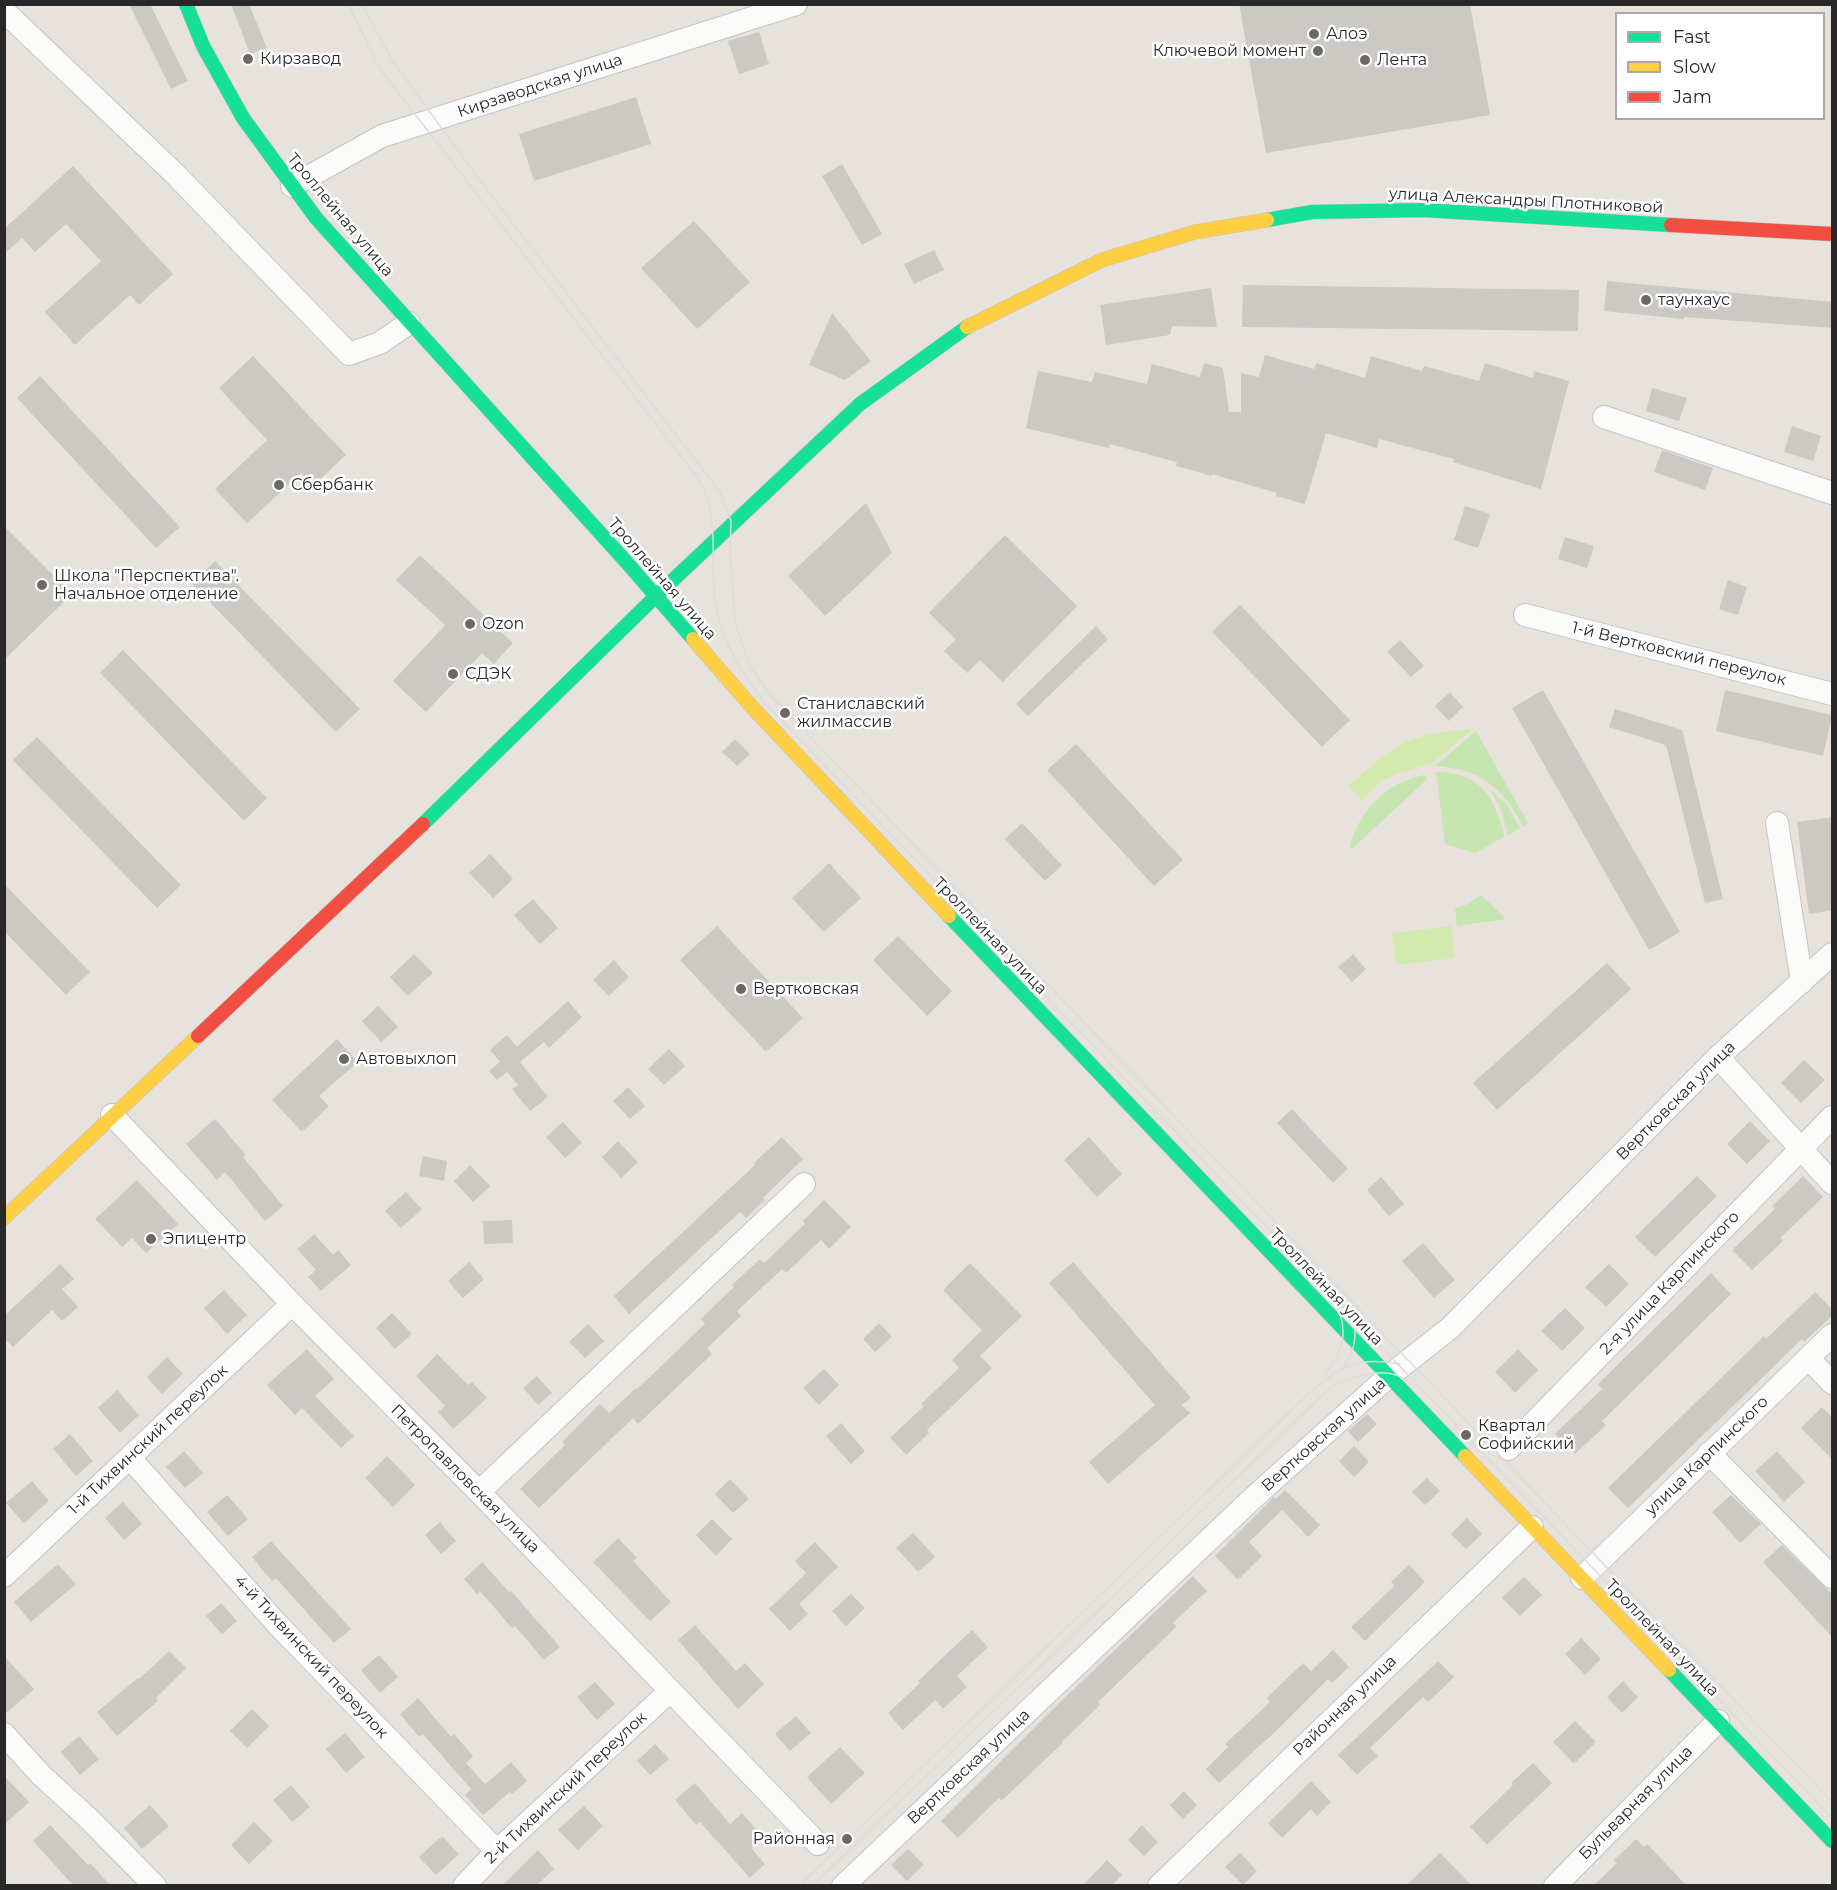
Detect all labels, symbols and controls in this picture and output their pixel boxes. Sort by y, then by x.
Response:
legend [1615,12,1825,120]
place label: Алоэ [1326,24,1367,44]
text: Fast [1673,26,1711,48]
marker: Алоэ [1307,27,1321,41]
place label: Ключевой момент [1153,41,1306,61]
marker: Ключевой момент [1311,44,1325,58]
place label: Кирзавод [260,49,341,69]
street label: Кирзаводская улица [455,50,625,122]
place label: Лента [1377,50,1427,70]
marker: Кирзавод [241,52,255,66]
marker: Лента [1358,53,1372,67]
text: Slow [1673,56,1716,78]
text: Jam [1673,86,1712,108]
street label: Троллейная улица [283,149,397,281]
street label: улица Александры Плотниковой [1388,184,1664,218]
place label: таунхаус [1658,290,1730,310]
marker: таунхаус [1639,293,1653,307]
place label: Сбербанк [291,475,373,495]
marker: Сбербанк [272,478,286,492]
street label: Троллейная улица [604,514,720,644]
place label: Школа "Перспектива". Начальное отделение [54,566,239,604]
marker: Школа "Перспектива". Начальное отделение [35,578,49,592]
place label: Ozon [482,614,524,634]
marker: Ozon [463,617,477,631]
street label: 1-й Вертковский переулок [1570,618,1788,690]
place label: СДЭК [465,664,511,684]
marker: СДЭК [446,667,460,681]
place label: Станиславский жилмассив [797,694,925,732]
marker: Станиславский жилмассив [778,706,792,720]
street label: Троллейная улица [929,873,1051,999]
place label: Вертковская [753,979,859,999]
marker: Вертковская [734,982,748,996]
street label: Вертковская улица [1613,1038,1739,1164]
place label: Автовыхлоп [356,1049,457,1069]
marker: Автовыхлоп [337,1052,351,1066]
street label: 2-я улица Карпинского [1596,1207,1744,1359]
street label: Троллейная улица [1265,1224,1387,1350]
place label: Эпицентр [163,1229,246,1249]
marker: Эпицентр [144,1232,158,1246]
street label: 1-й Тихвинский переулок [64,1361,232,1519]
street label: Вертковская улица [1258,1374,1390,1496]
street label: улица Карпинского [1641,1392,1773,1520]
street label: Петропавловская улица [387,1401,543,1557]
place label: Квартал Софийский [1478,1416,1574,1454]
marker: Квартал Софийский [1459,1428,1473,1442]
street label: 4-й Тихвинский переулок [230,1571,392,1743]
street label: Троллейная улица [1601,1575,1723,1701]
street label: Районная улица [1289,1652,1401,1760]
street label: Вертковская улица [904,1705,1034,1829]
street label: 2-й Тихвинский переулок [481,1708,651,1868]
street label: Бульварная улица [1575,1742,1697,1864]
place label: Районная [753,1829,835,1849]
marker: Районная [840,1832,854,1846]

